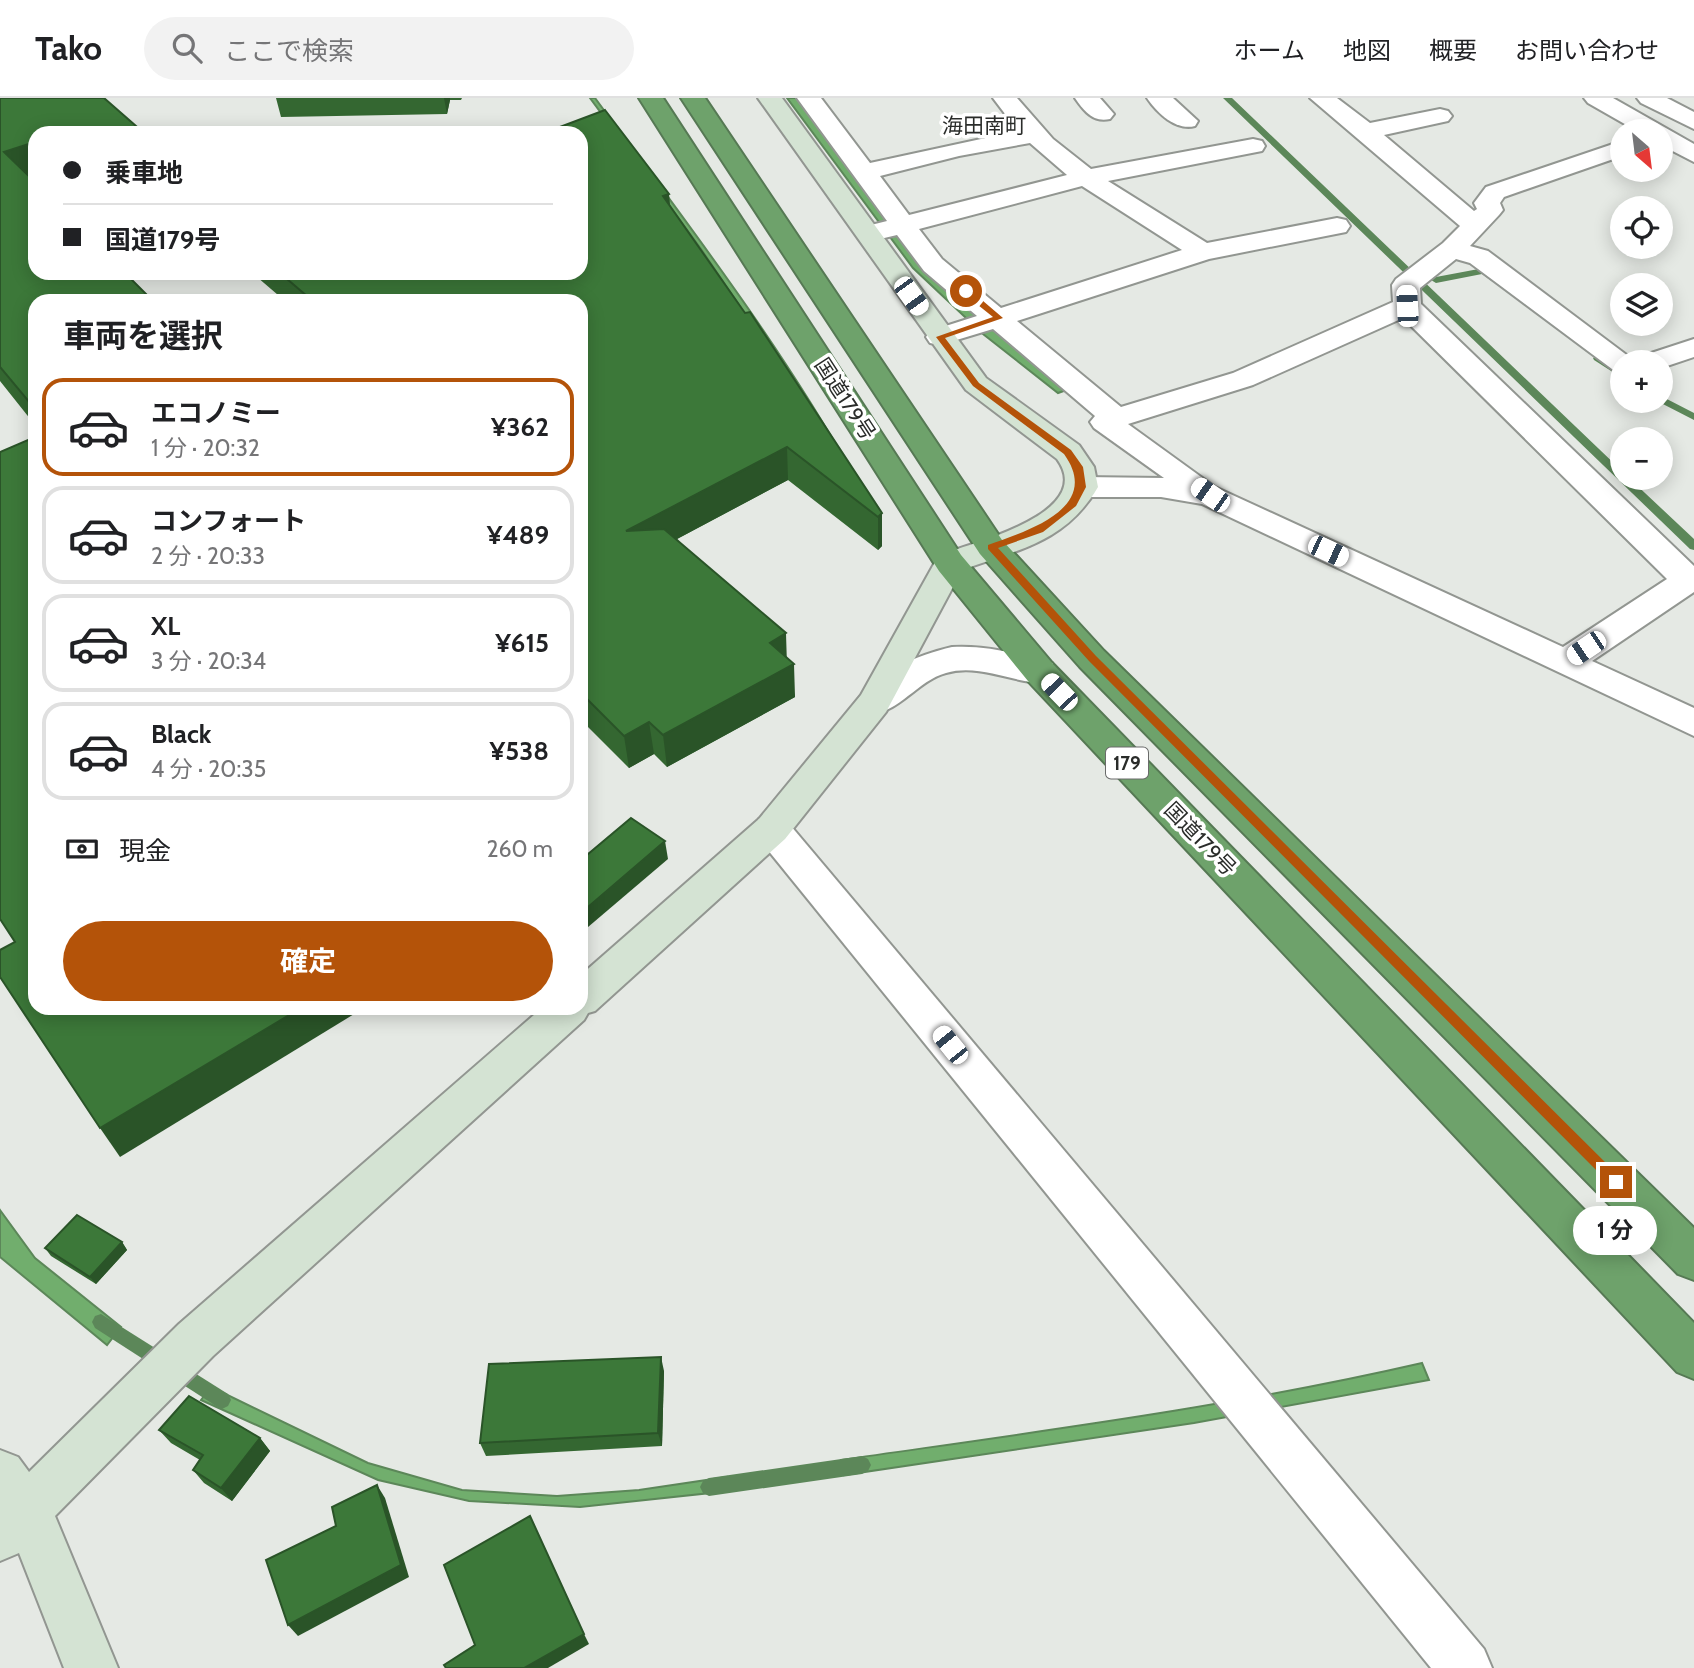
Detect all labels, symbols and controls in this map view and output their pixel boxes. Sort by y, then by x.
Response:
search box [144,17,634,80]
text: Tako [35,28,102,68]
icon: search [168,29,206,67]
text: ここで検索 [224,35,354,67]
text: ホーム [1234,36,1305,65]
text: 地図 [1343,36,1391,65]
text: 概要 [1429,36,1477,65]
text: お問い合わせ [1515,36,1659,65]
district label: 海田南町 [942,113,1026,138]
north arrow [1610,119,1673,182]
map controls [1610,119,1673,490]
text: 乗車地 [105,157,183,189]
button: locate [1610,196,1673,259]
text: 国道179号 [105,224,220,256]
car [891,273,932,319]
button: layers [1610,273,1673,336]
route start [950,275,982,307]
car [1396,284,1419,328]
text: 車両を選択 [63,316,223,355]
button: + [1610,350,1673,413]
street label: 国道179号 [810,353,881,444]
icon: car [67,396,130,459]
text: エコノミー [151,397,281,429]
text: ¥362 [491,411,549,443]
button: − [1610,427,1673,490]
text: 1 分 · 20:32 [151,434,260,462]
car [1187,474,1234,516]
icon: car [67,504,130,567]
text: コンフォート [151,505,306,537]
text: ¥489 [487,519,549,551]
car [1305,533,1352,569]
text: 2 分 · 20:33 [151,542,265,570]
text: XL [151,610,180,642]
icon: car [67,612,130,675]
text: ¥615 [495,627,549,659]
car [1563,628,1610,668]
text: 3 分 · 20:34 [151,647,266,675]
car [1037,670,1082,714]
text: Black [151,718,211,750]
icon: car [67,720,130,783]
text: ¥538 [490,735,549,767]
road number: 179 [1106,748,1148,778]
text: 4 分 · 20:35 [151,755,266,783]
street label: 国道179号 [1159,797,1241,881]
icon: cash [63,830,101,868]
text: 現金 [119,835,171,867]
text: 260 m [486,835,553,863]
button: 確定 [63,921,553,1001]
car [929,1022,972,1068]
route end [1600,1166,1632,1198]
callout: 1 分 [1574,1206,1658,1256]
text: 1 分 [1597,1216,1633,1244]

